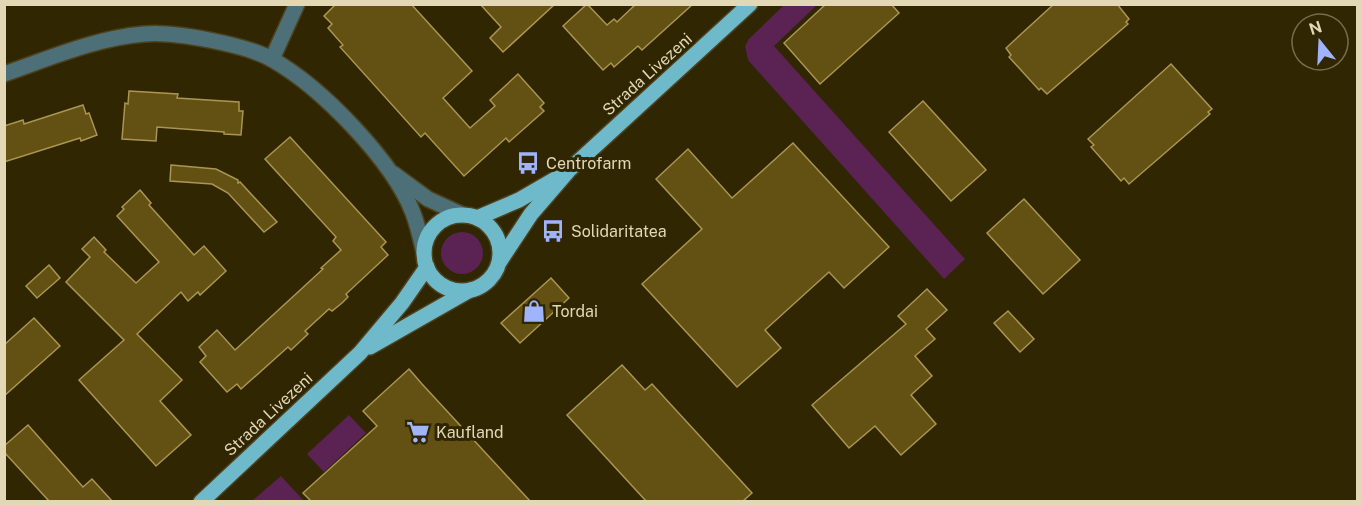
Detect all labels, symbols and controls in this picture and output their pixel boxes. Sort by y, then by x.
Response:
north arrow [1290,12,1350,72]
text: N [1307,17,1324,39]
street label: Strada Livezeni [599,29,696,119]
bus stop icon: Centrofarm [515,150,541,176]
place label: Centrofarm [546,154,631,173]
bus stop icon: Solidaritatea [540,218,566,244]
place label: Solidaritatea [571,222,667,241]
shop icon: Tordai [521,298,547,324]
place label: Tordai [552,302,598,321]
street label: Strada Livezeni [220,369,316,460]
supermarket icon: Kaufland [405,419,431,445]
place label: Kaufland [436,423,504,442]

